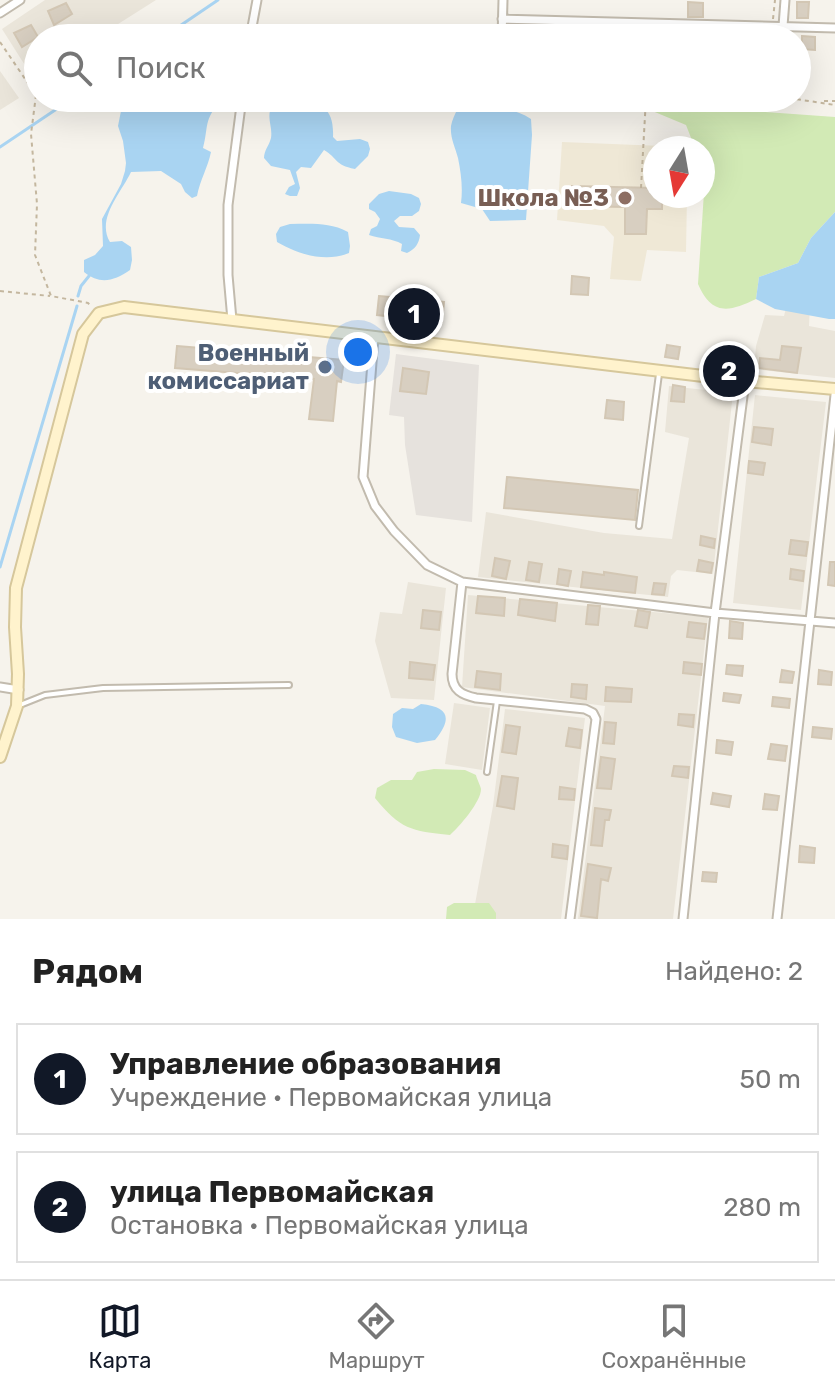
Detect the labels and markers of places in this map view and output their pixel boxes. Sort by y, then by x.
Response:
place label: Школа №3 [477,184,609,212]
marker: Школа №3 [616,189,634,207]
pin: 1 [388,284,440,344]
place label: Военный комиссариат [147,339,309,395]
pin: 2 [703,341,755,401]
marker: Военный комиссариат [316,358,334,376]

